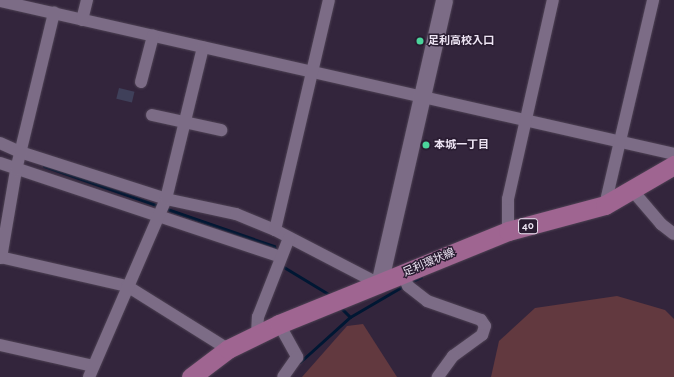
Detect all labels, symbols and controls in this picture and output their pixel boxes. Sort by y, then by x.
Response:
place label: 足利高校入口 [428,34,494,48]
marker: 足利高校入口 [415,36,425,46]
place label: 本城一丁目 [434,138,489,152]
marker: 本城一丁目 [421,140,431,150]
road number: 40 [518,218,538,234]
street label: 足利環状線 [401,246,457,280]

